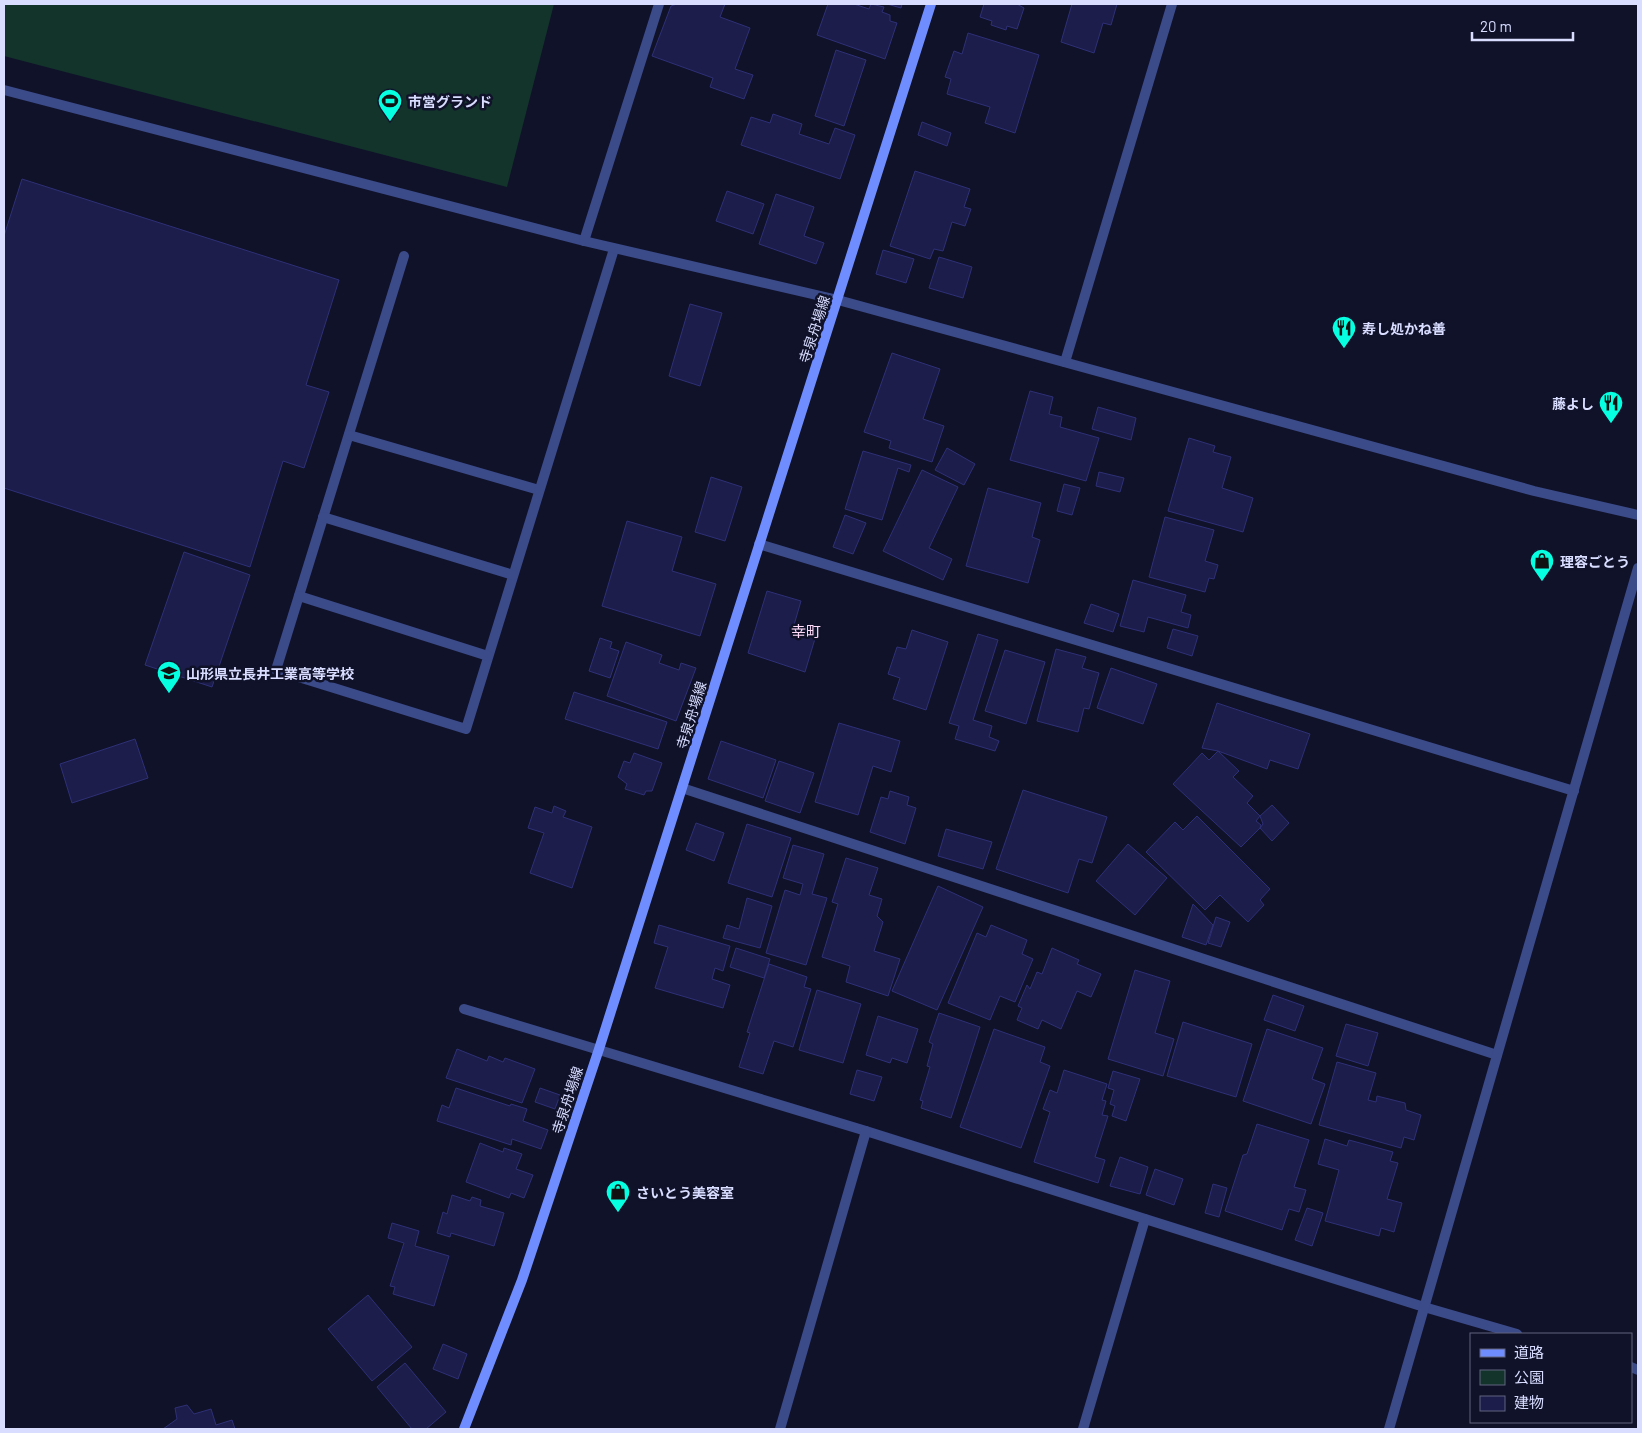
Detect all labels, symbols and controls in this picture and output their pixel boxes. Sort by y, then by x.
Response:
scale bar [1472,10,1573,42]
text: 20 m [1480,17,1512,35]
sports icon: 市営グランド [377,88,403,122]
place label: 市営グランド [408,93,492,110]
street label: 寺泉舟場線 [795,293,833,365]
restaurant icon: 寿し処かね善 [1331,315,1357,349]
place label: 寿し処かね善 [1362,320,1446,337]
restaurant icon: 藤よし [1598,390,1624,424]
place label: 藤よし [1552,395,1594,412]
shop icon: 理容ごとう [1529,548,1555,582]
place label: 理容ごとう [1560,553,1630,570]
district label: 幸町 [791,622,821,640]
school or university icon: 山形県立長井工業高等学校 [156,660,182,694]
place label: 山形県立長井工業高等学校 [186,665,354,682]
street label: 寺泉舟場線 [673,679,709,751]
street label: 寺泉舟場線 [548,1064,586,1136]
shop icon: さいとう美容室 [605,1179,631,1213]
place label: さいとう美容室 [636,1184,734,1201]
legend [1470,1333,1632,1423]
text: 道路 [1514,1343,1544,1361]
text: 公園 [1514,1368,1544,1386]
text: 建物 [1514,1393,1544,1411]

